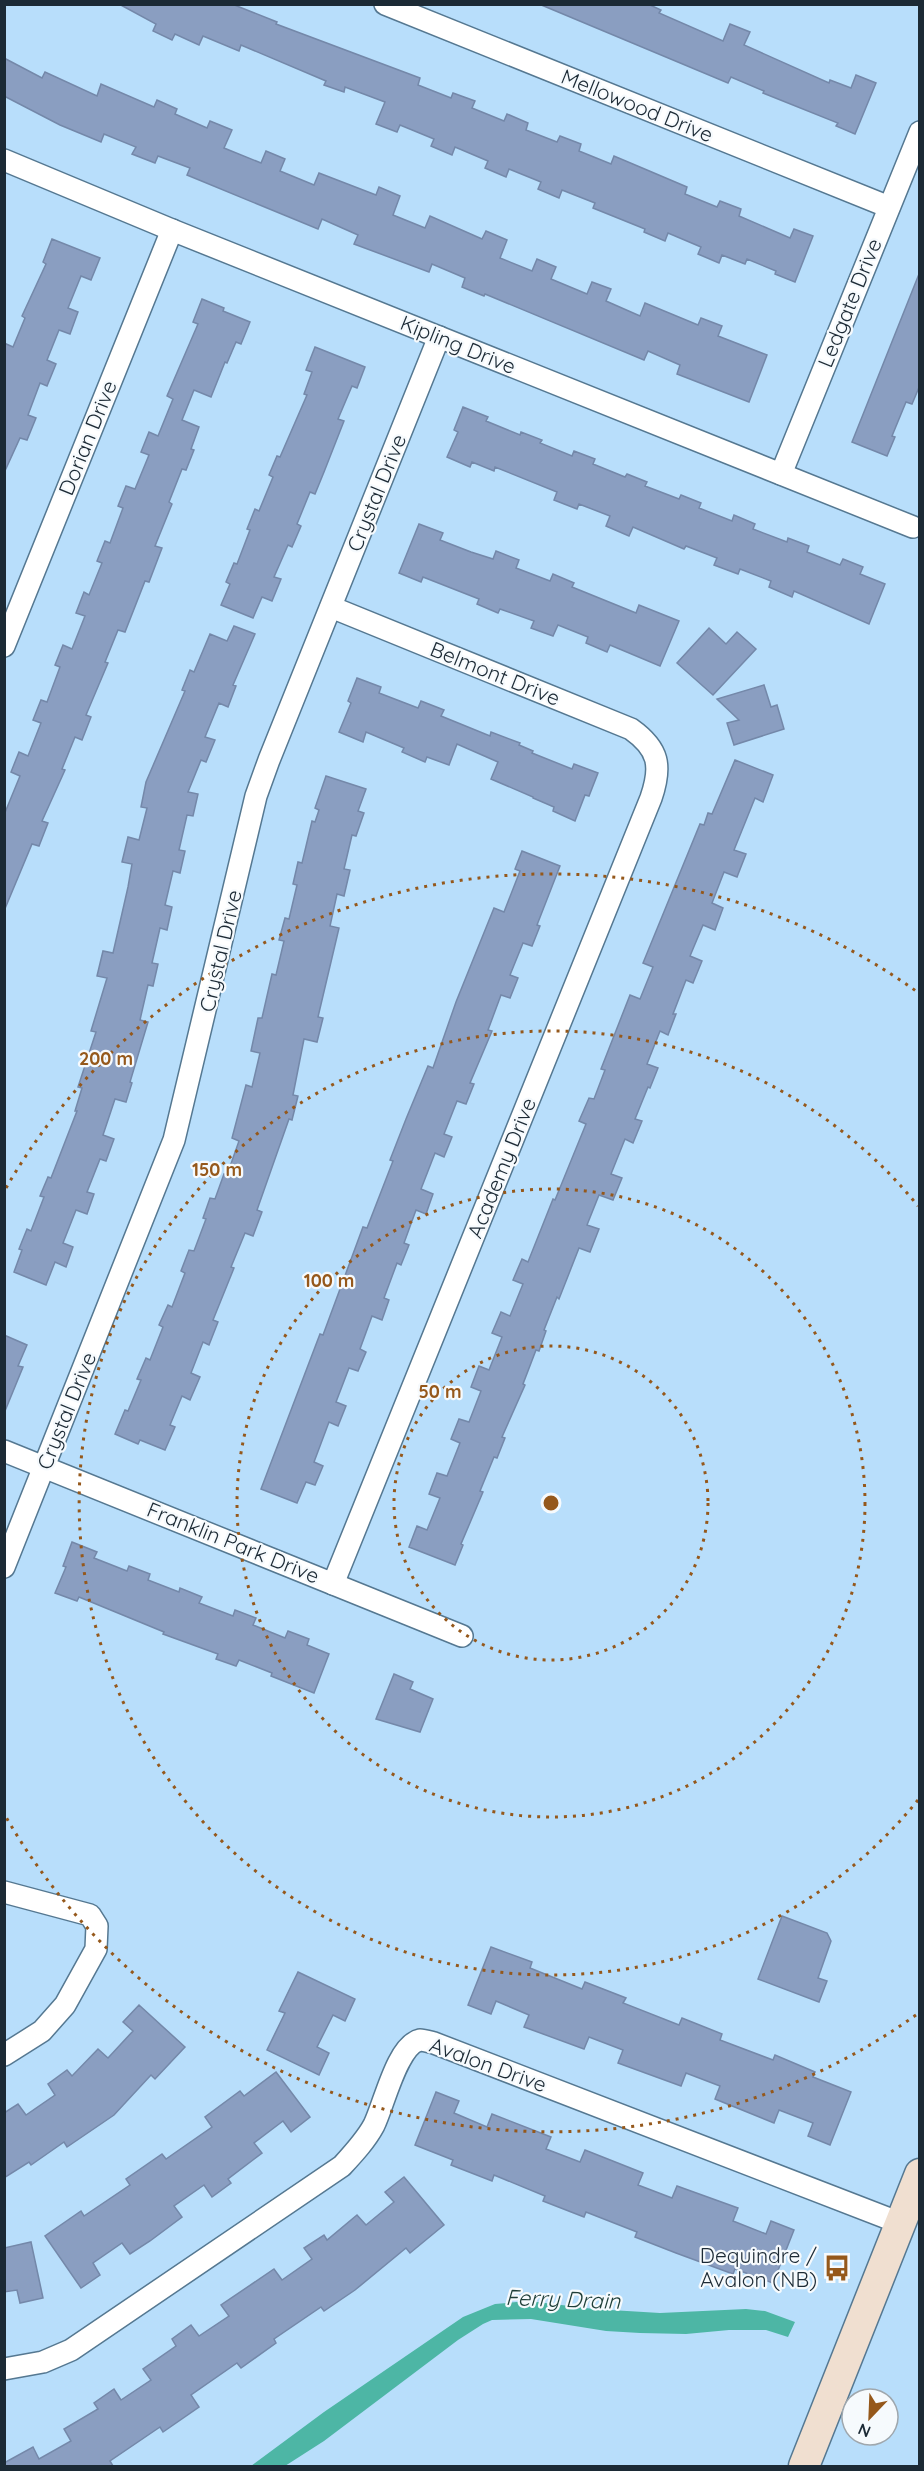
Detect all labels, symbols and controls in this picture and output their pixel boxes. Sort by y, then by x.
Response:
street label: Mellowood Drive [558,63,717,147]
street label: Ledgate Drive [811,234,887,371]
street label: Kipling Drive [397,309,520,379]
street label: Dorian Drive [52,376,122,499]
street label: Crystal Drive [341,430,411,555]
street label: Belmont Drive [427,635,564,711]
street label: Crystal Drive [193,887,247,1014]
text: 200 m [79,1047,133,1070]
street label: Academy Drive [461,1094,541,1242]
text: 150 m [192,1158,242,1181]
text: 100 m [304,1269,354,1292]
street label: Crystal Drive [31,1348,101,1473]
text: 50 m [418,1380,462,1403]
centre of rings [541,1493,561,1513]
street label: Franklin Park Drive [143,1496,323,1588]
street label: Avalon Drive [426,2031,550,2097]
place label: Dequindre / Avalon (NB) [700,2242,817,2292]
bus stop icon: Dequindre / Avalon (NB) [822,2253,852,2283]
water label: Ferry Drain [505,2283,622,2315]
north arrow [840,2387,900,2447]
text: N [855,2419,873,2442]

